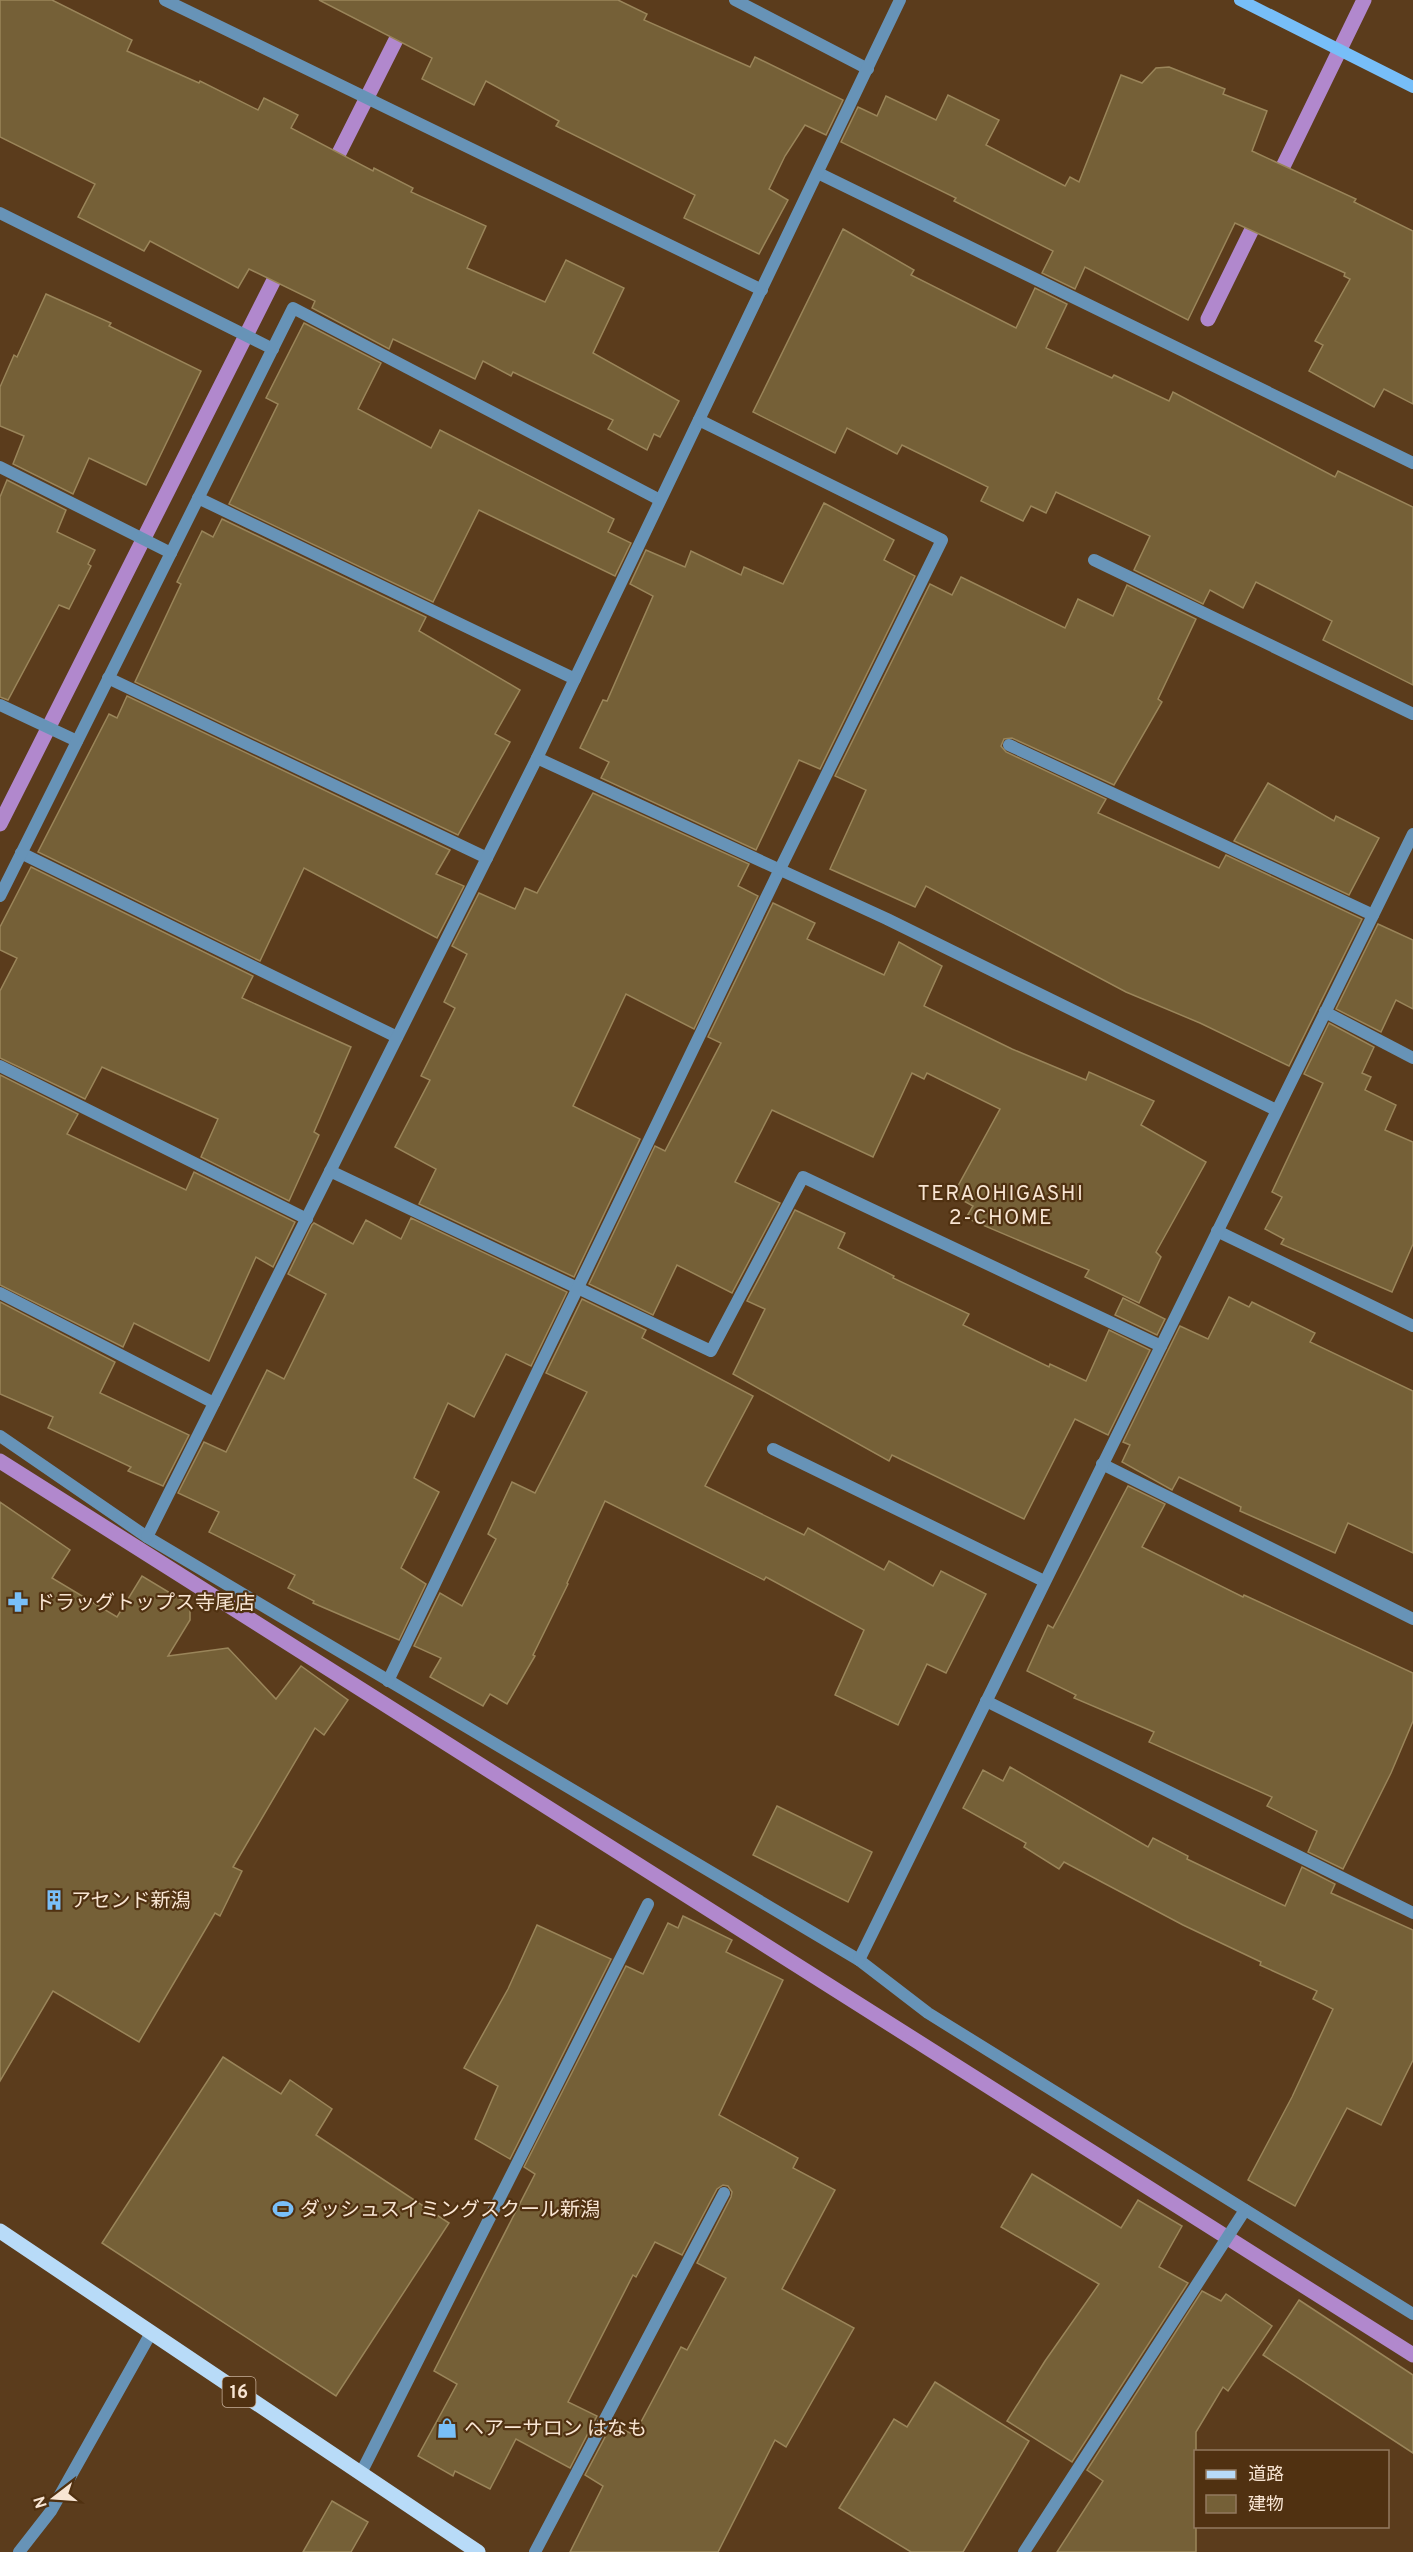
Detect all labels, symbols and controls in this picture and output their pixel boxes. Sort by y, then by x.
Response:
district label: TERAOHIGASHI 2-CHOME [918,1181,1084,1232]
pharmacy icon: ドラッグトップス寺尾店 [6,1590,30,1614]
place label: ドラッグトップス寺尾店 [35,1591,255,1617]
building icon: アセンド新潟 [42,1888,66,1912]
place label: アセンド新潟 [71,1889,191,1915]
sports icon: ダッシュスイミングスクール新潟 [271,2197,295,2221]
place label: ダッシュスイミングスクール新潟 [300,2198,600,2224]
road number: 16 [222,2377,256,2407]
shop icon: ヘアーサロン はなも [435,2416,459,2440]
place label: ヘアーサロン はなも [464,2417,647,2443]
legend [1194,2450,1389,2528]
text: 道路 [1248,2464,1284,2487]
north arrow [24,2468,84,2528]
text: N [30,2493,53,2510]
text: 建物 [1248,2494,1284,2517]

